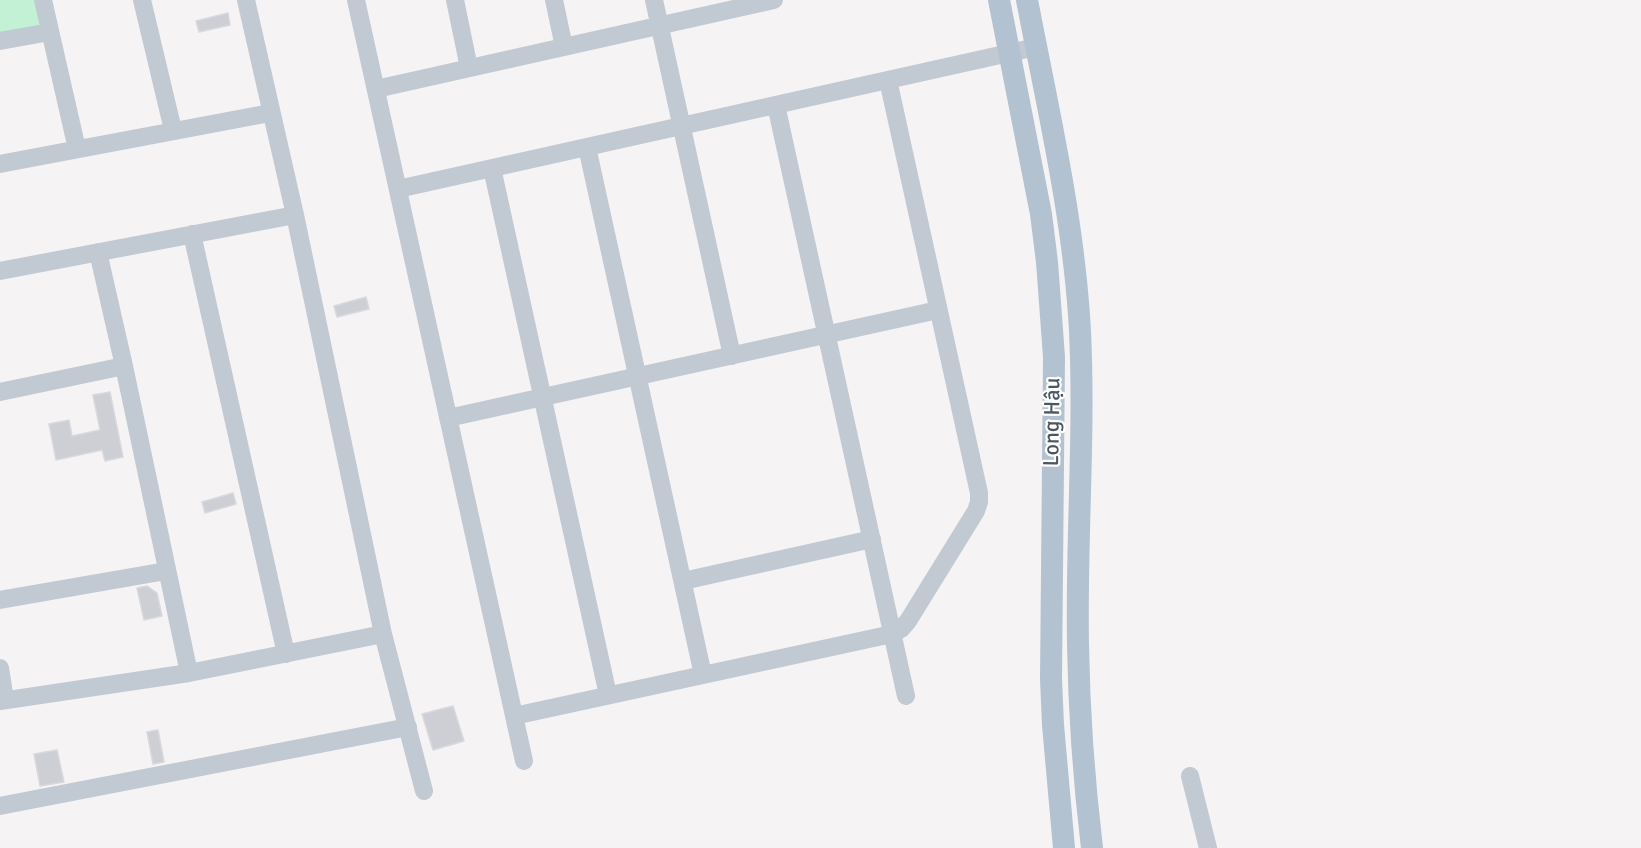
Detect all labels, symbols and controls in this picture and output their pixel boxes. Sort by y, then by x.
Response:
street label: Long Hậu [1039,377,1067,467]

